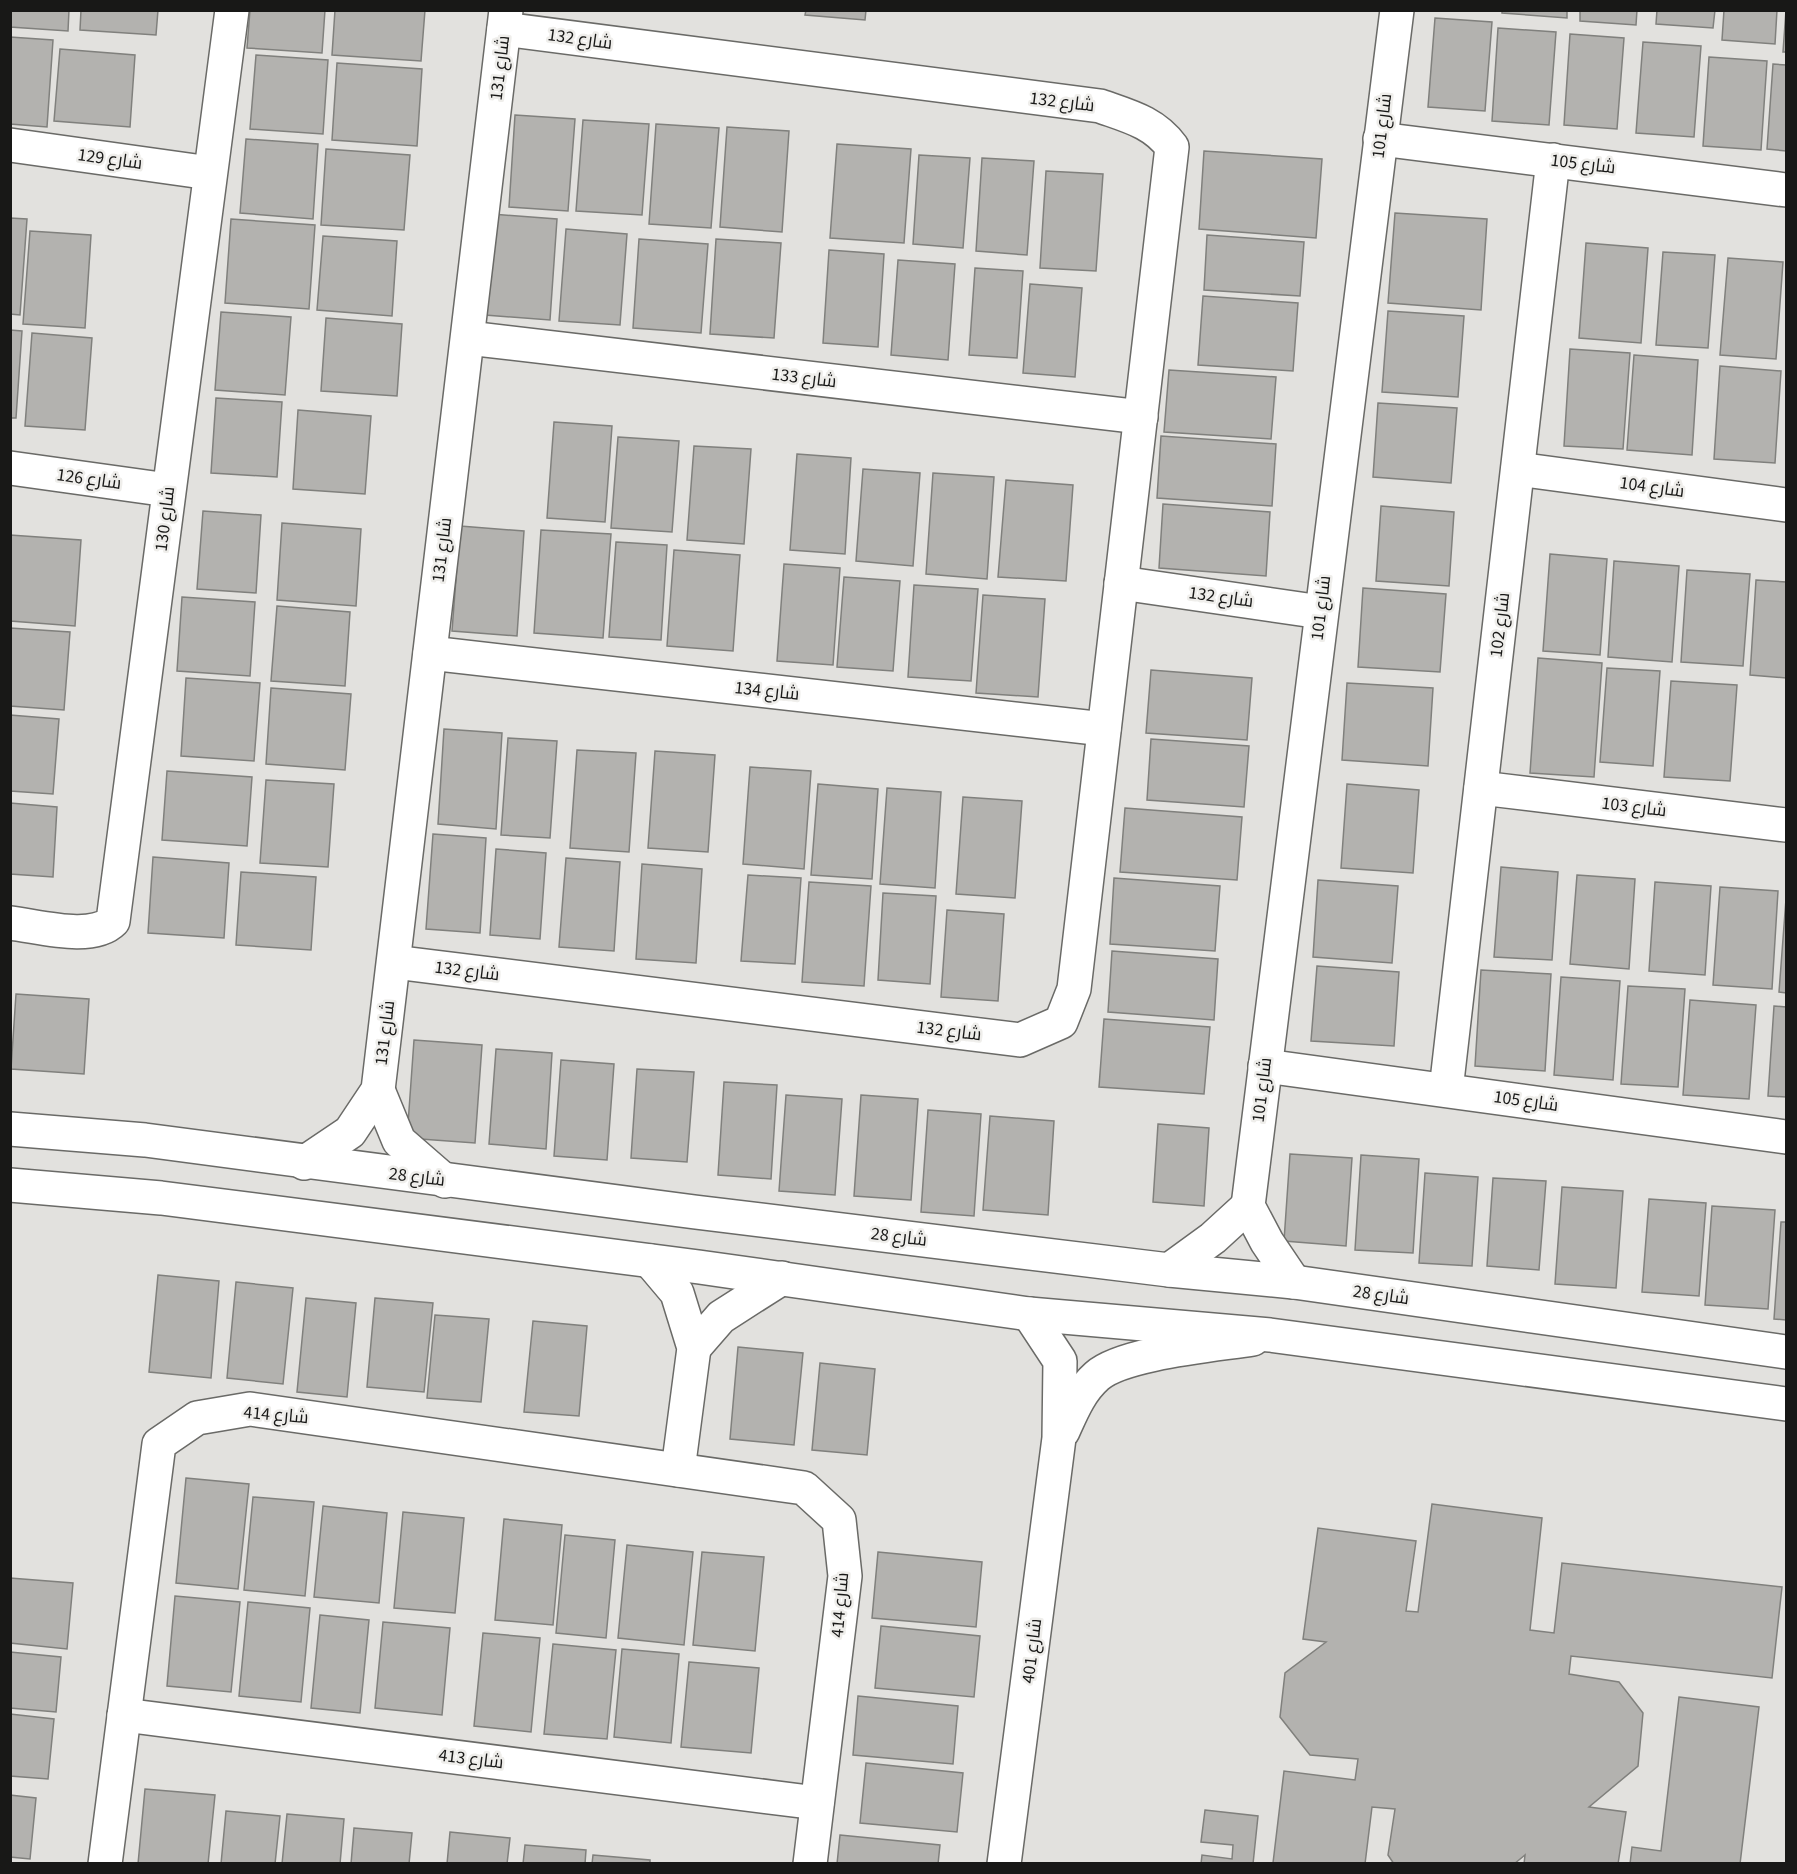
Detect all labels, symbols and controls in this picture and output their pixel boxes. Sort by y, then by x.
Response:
street label: شارع 132 [546,22,614,56]
street label: شارع 131 [484,34,516,102]
street label: شارع 132 [1028,86,1096,118]
street label: شارع 101 [1366,92,1398,160]
street label: شارع 129 [76,142,144,176]
street label: شارع 105 [1549,148,1617,180]
street label: شارع 133 [770,362,838,394]
street label: شارع 126 [55,462,123,496]
street label: شارع 104 [1618,470,1686,504]
street label: شارع 130 [149,485,181,553]
street label: شارع 131 [426,516,458,584]
street label: شارع 101 [1305,574,1337,642]
street label: شارع 132 [1187,580,1255,614]
street label: شارع 102 [1484,591,1516,659]
street label: شارع 134 [733,675,801,707]
street label: شارع 103 [1600,791,1668,823]
street label: شارع 132 [433,955,501,987]
street label: شارع 131 [369,999,401,1067]
street label: شارع 132 [915,1015,983,1047]
street label: شارع 101 [1246,1056,1278,1124]
street label: شارع 105 [1492,1084,1560,1118]
street label: شارع 28 [387,1161,447,1193]
street label: شارع 28 [869,1221,929,1253]
street label: شارع 28 [1351,1279,1411,1311]
street label: شارع 414 [242,1400,310,1430]
street label: شارع 414 [825,1571,855,1639]
street label: شارع 401 [1016,1617,1048,1685]
street label: شارع 413 [437,1743,505,1775]

